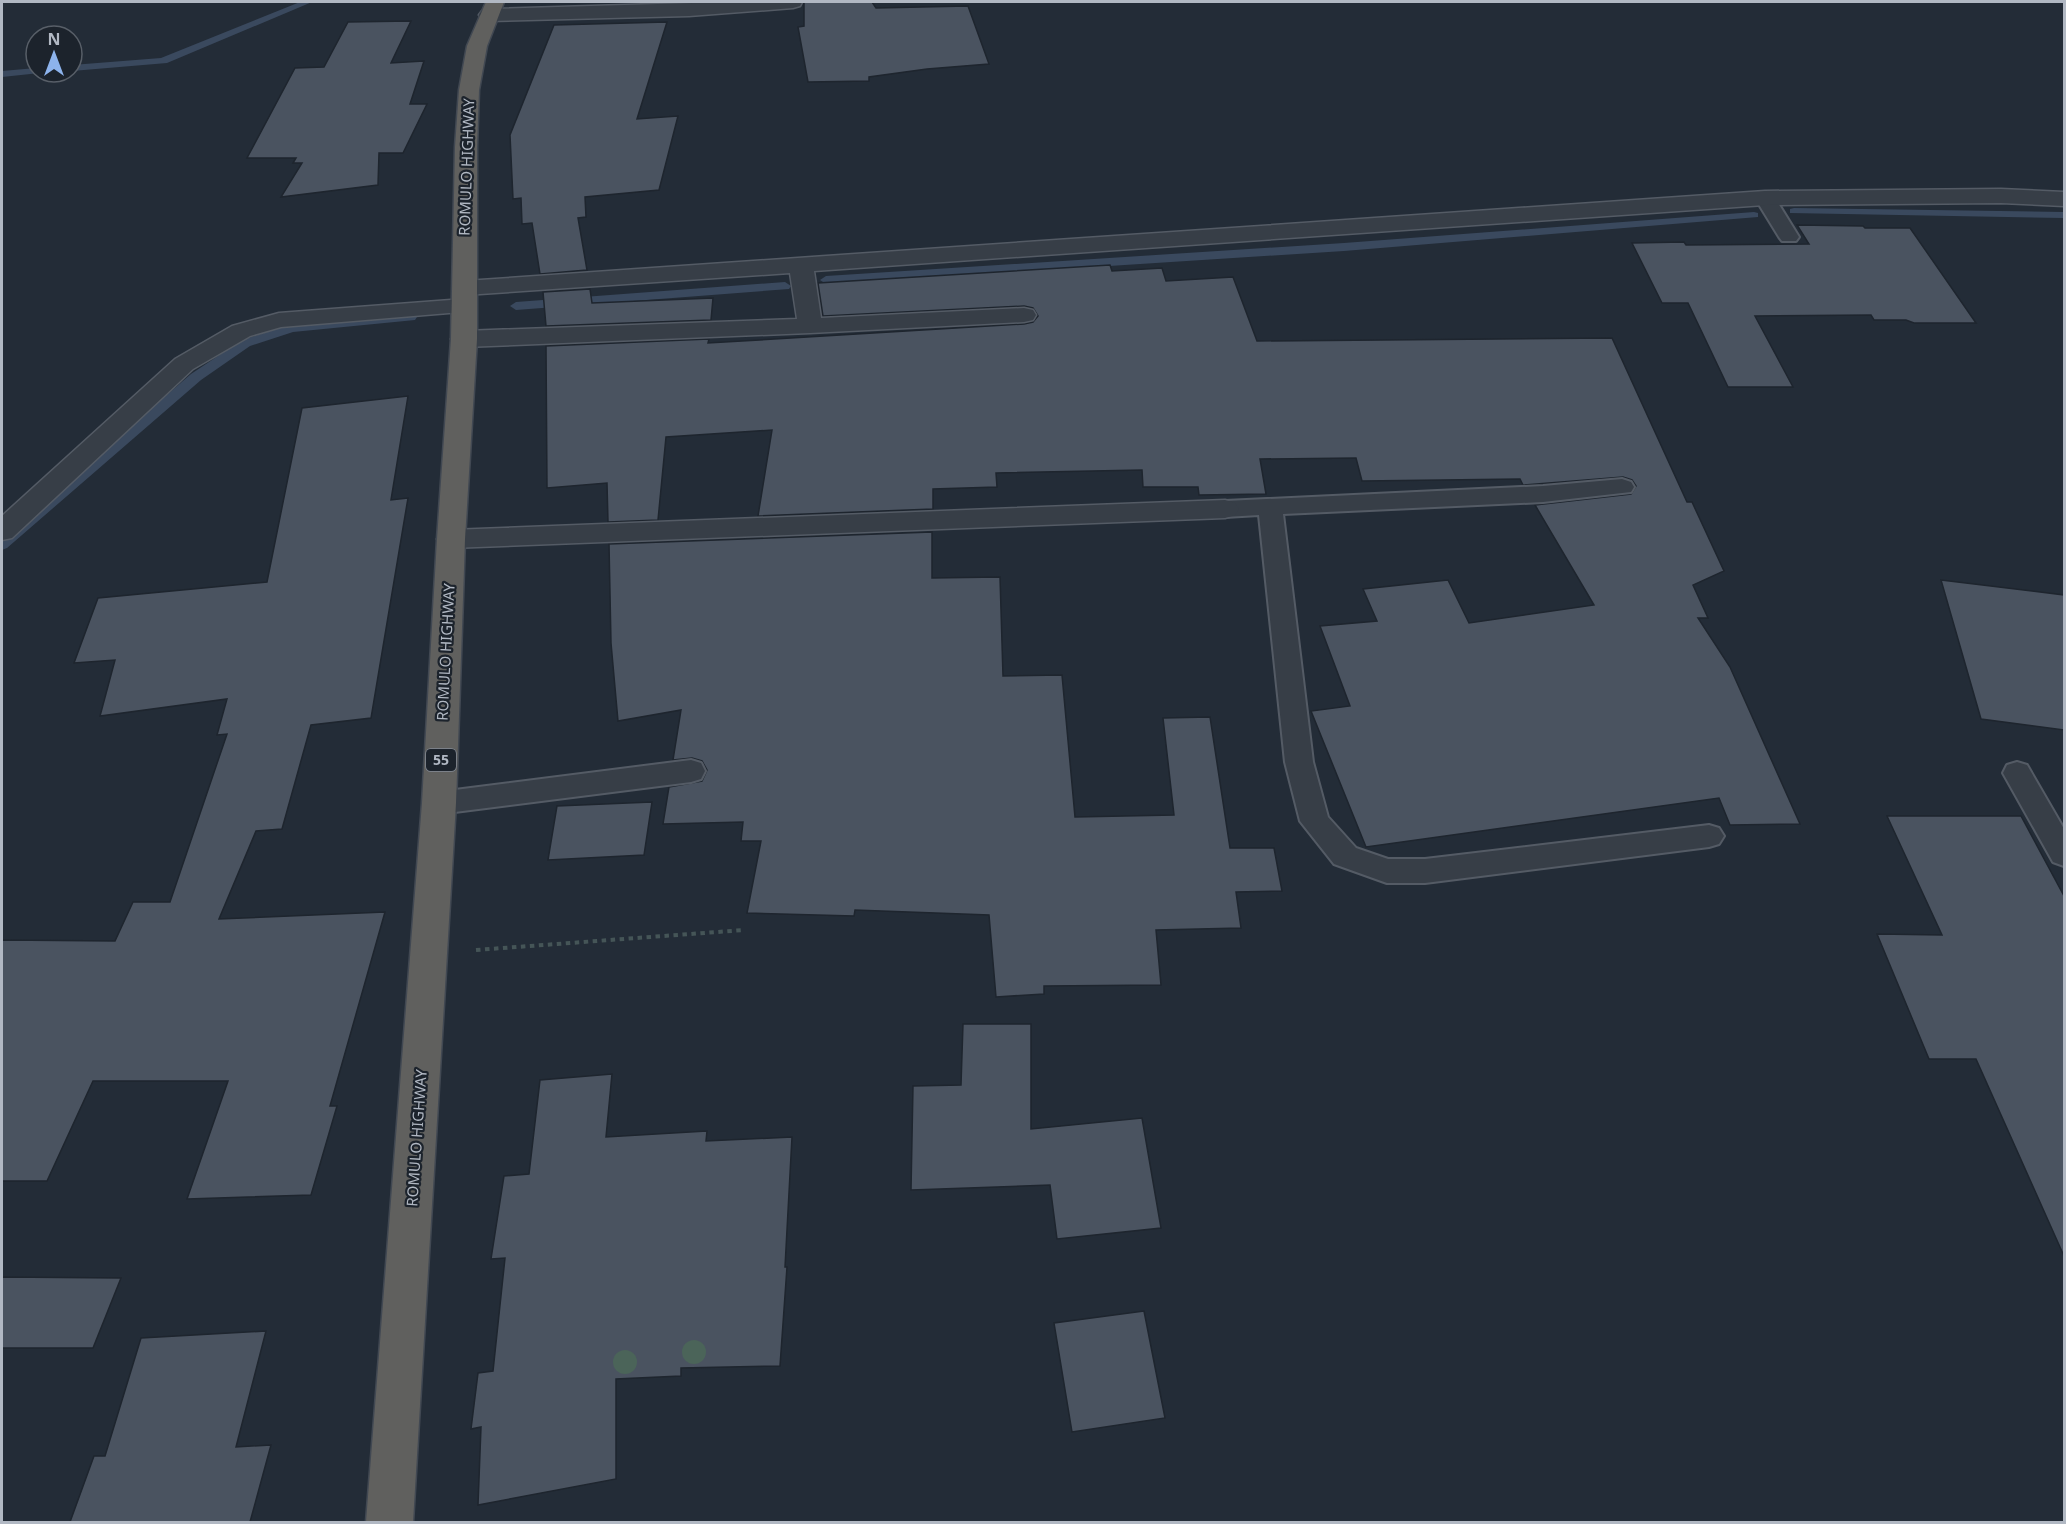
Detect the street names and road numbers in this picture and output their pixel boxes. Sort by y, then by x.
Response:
street label: ROMULO HIGHWAY [454,97,478,236]
street label: ROMULO HIGHWAY [431,582,459,721]
road number: 55 [426,749,456,771]
street label: ROMULO HIGHWAY [401,1068,431,1207]

